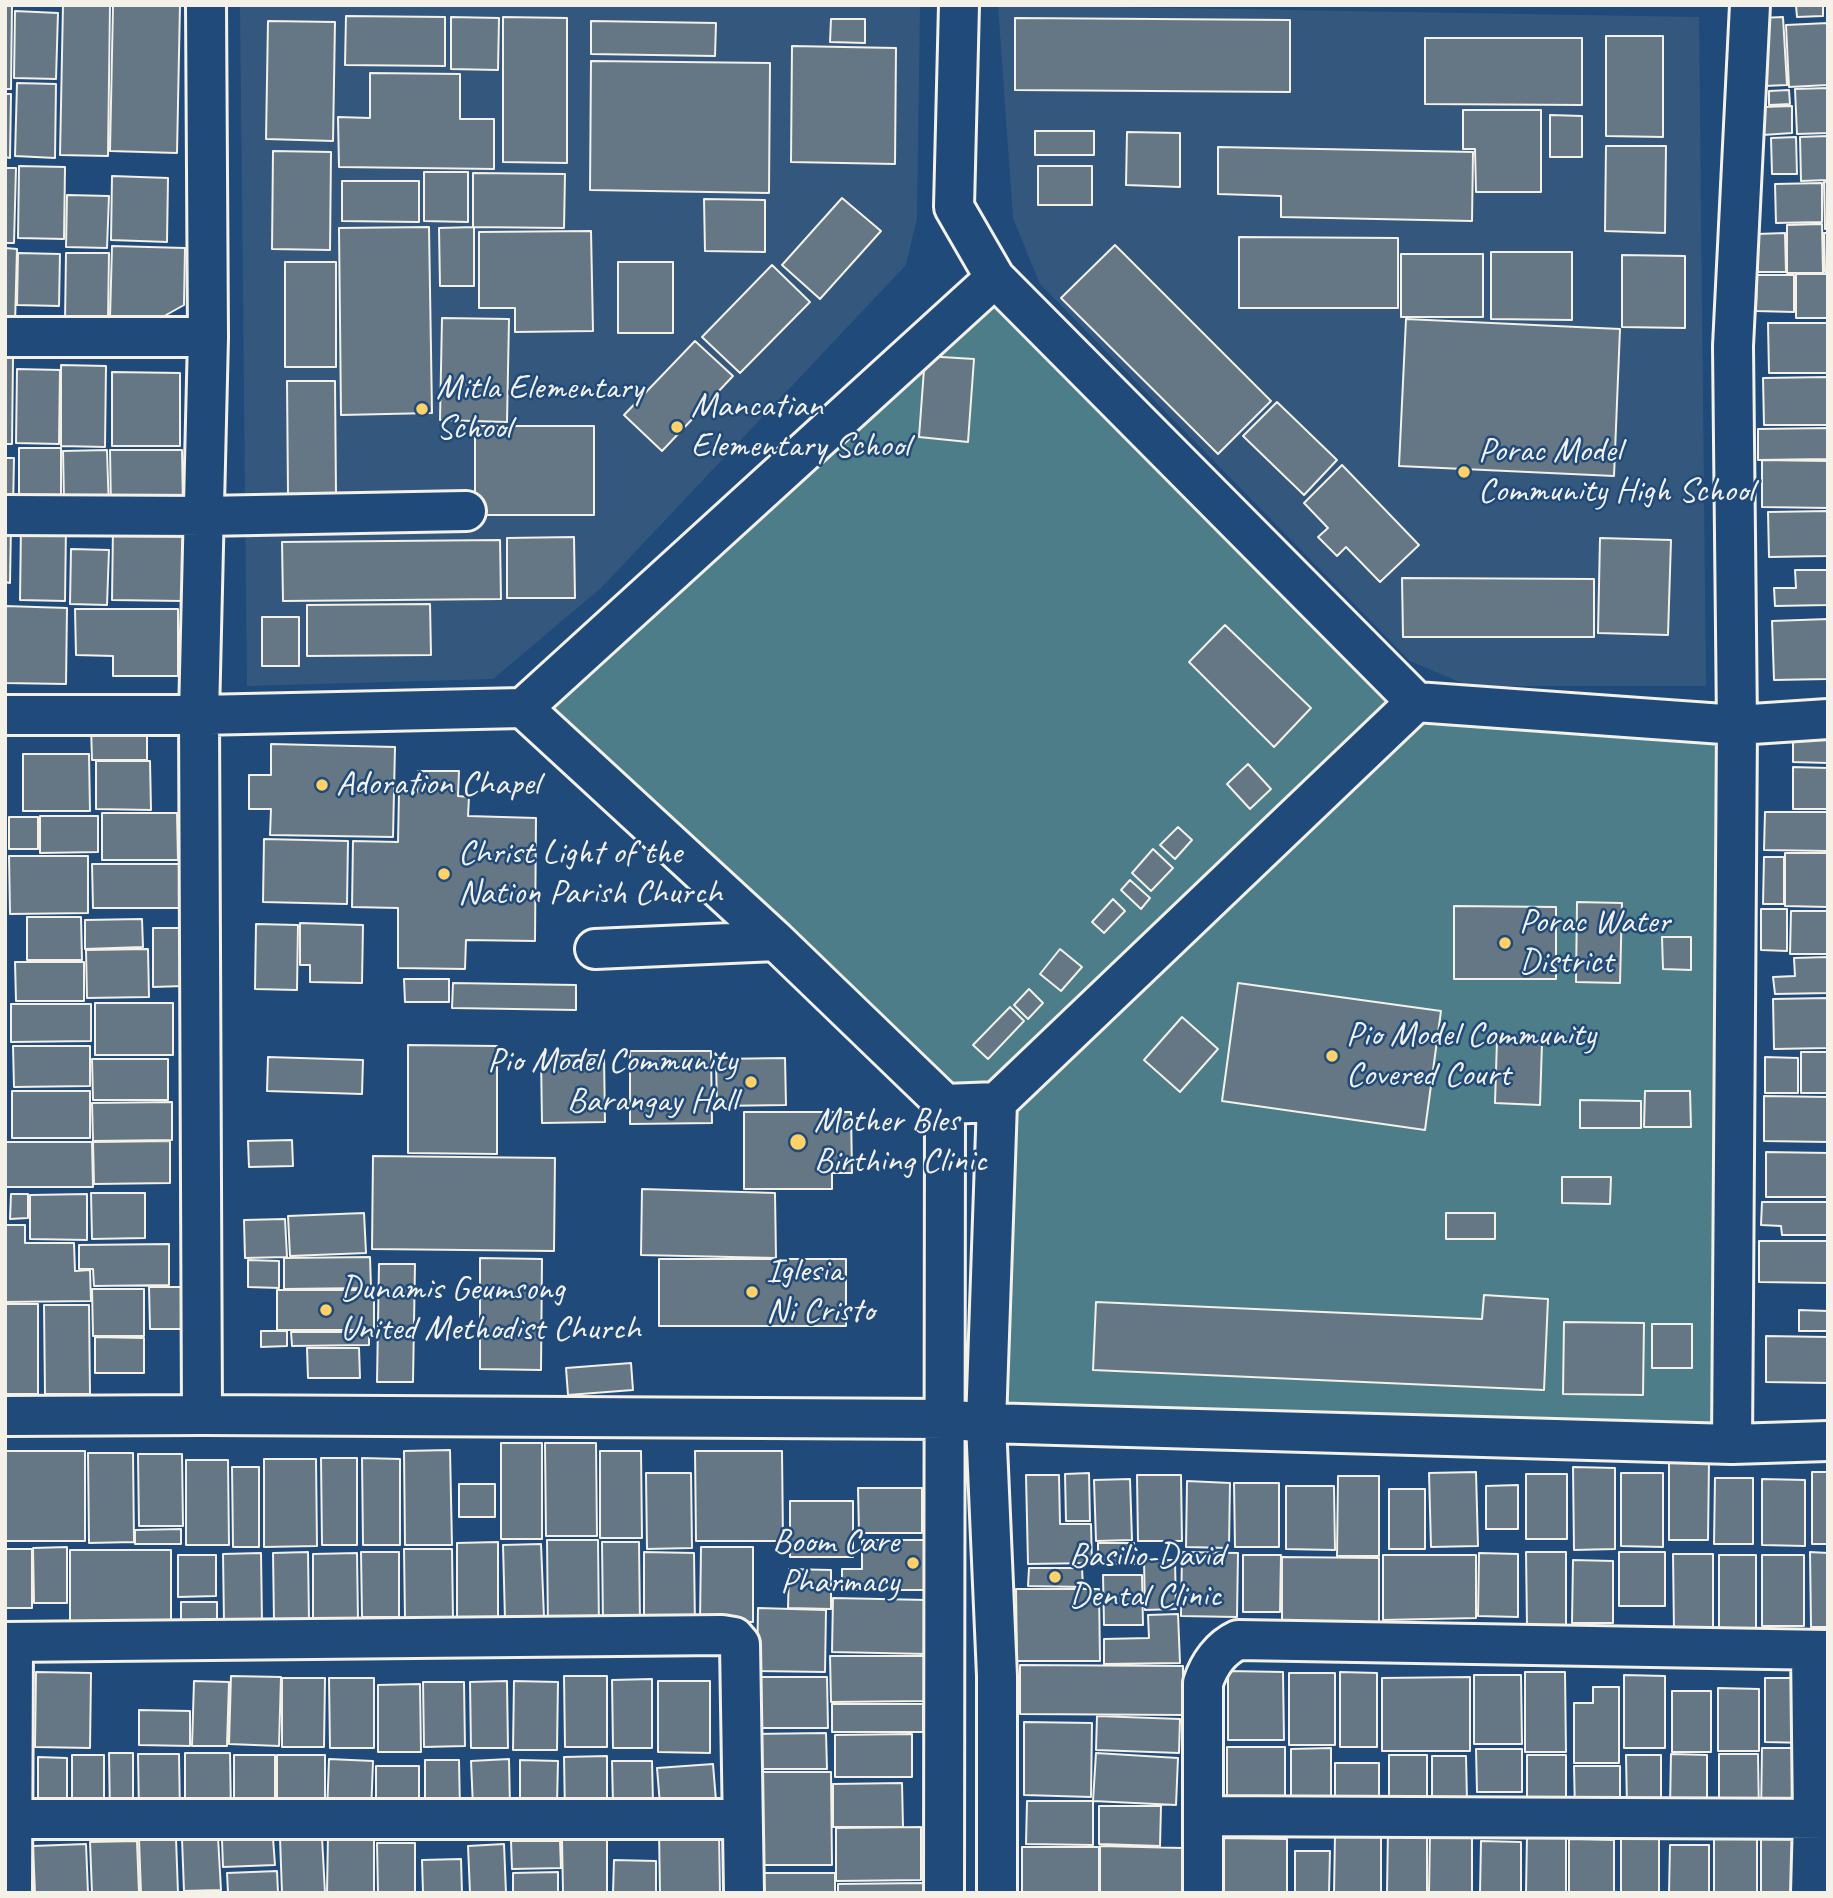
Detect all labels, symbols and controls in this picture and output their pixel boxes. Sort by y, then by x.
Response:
place label: Mitla Elementary School [436,368,643,450]
place label: Mancatian Elementary School [691,386,910,468]
marker: Mitla Elementary School [414,401,430,417]
marker: Mancatian Elementary School [669,419,685,435]
place label: Porac Model Community High School [1478,431,1754,513]
marker: Porac Model Community High School [1456,464,1472,480]
place label: Adoration Chapel [336,764,540,806]
marker: Adoration Chapel [314,777,330,793]
place label: Christ Light of the Nation Parish Church [458,833,722,915]
marker: Christ Light of the Nation Parish Church [436,866,452,882]
place label: Porac Water District [1519,902,1670,984]
marker: Porac Water District [1497,935,1513,951]
place label: Pio Model Community Covered Court [1346,1015,1596,1097]
place label: Pio Model Community Barangay Hall [487,1041,737,1123]
marker: Pio Model Community Covered Court [1324,1048,1340,1064]
marker: Pio Model Community Barangay Hall [743,1074,759,1090]
place label: Mother Bles Birthing Clinic [814,1101,987,1183]
marker: Mother Bles Birthing Clinic [788,1132,808,1152]
place label: Iglesia Ni Cristo [766,1251,874,1333]
place label: Dunamis Geumsong United Methodist Church [340,1269,641,1351]
marker: Iglesia Ni Cristo [744,1284,760,1300]
marker: Dunamis Geumsong United Methodist Church [318,1302,334,1318]
place label: Boom Care Pharmacy [772,1522,899,1604]
place label: Basilio-David Dental Clinic [1069,1536,1224,1618]
marker: Boom Care Pharmacy [905,1555,921,1571]
marker: Basilio-David Dental Clinic [1047,1569,1063,1585]

